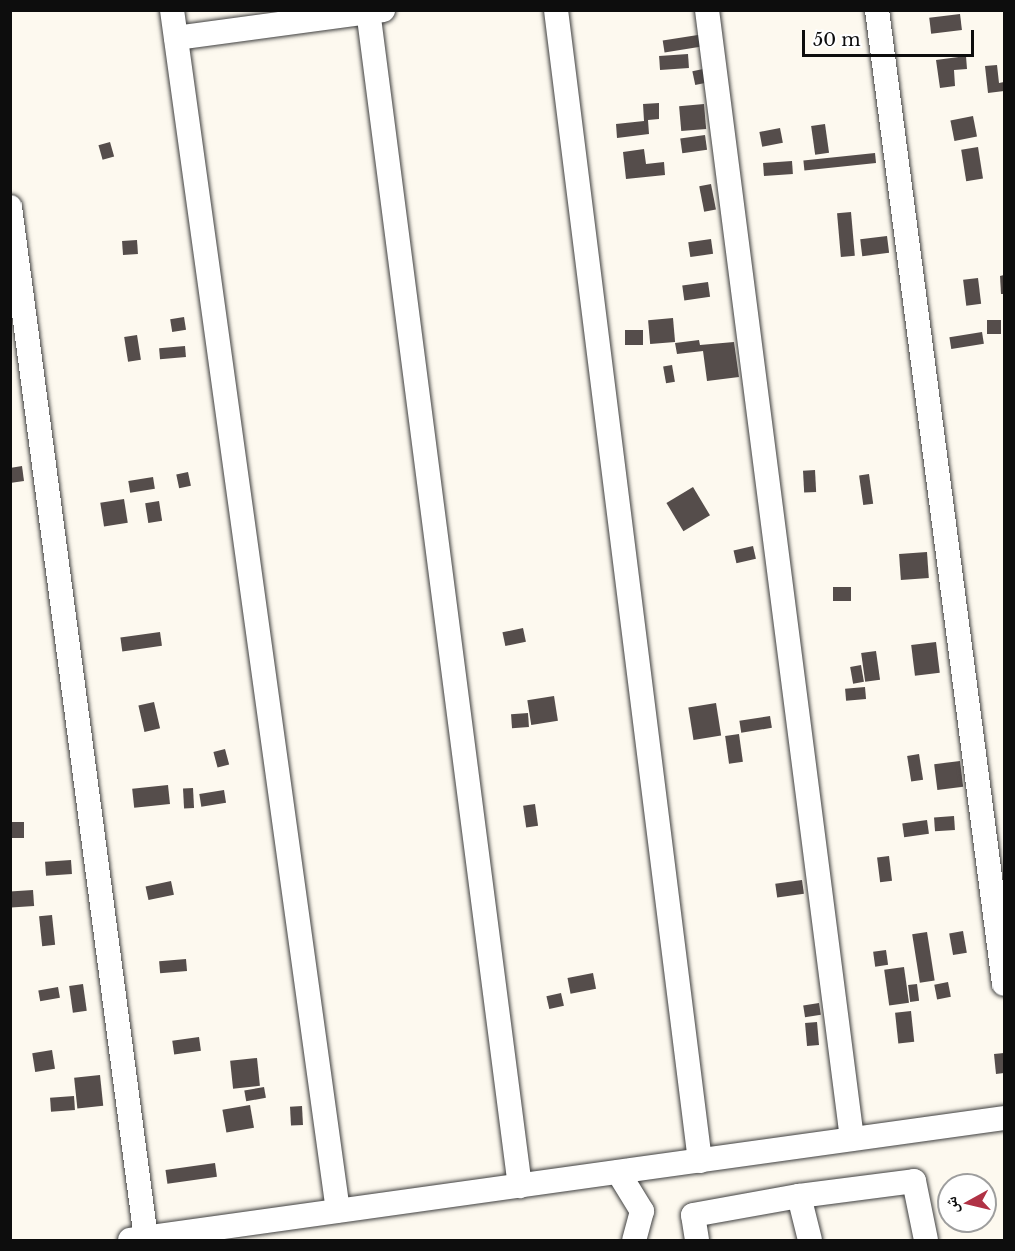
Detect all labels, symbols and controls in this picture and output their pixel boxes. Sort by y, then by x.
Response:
scale bar [805,18,978,56]
text: 50 m [813,29,861,51]
north arrow [937,1173,997,1233]
text: ش [940,1195,962,1215]

